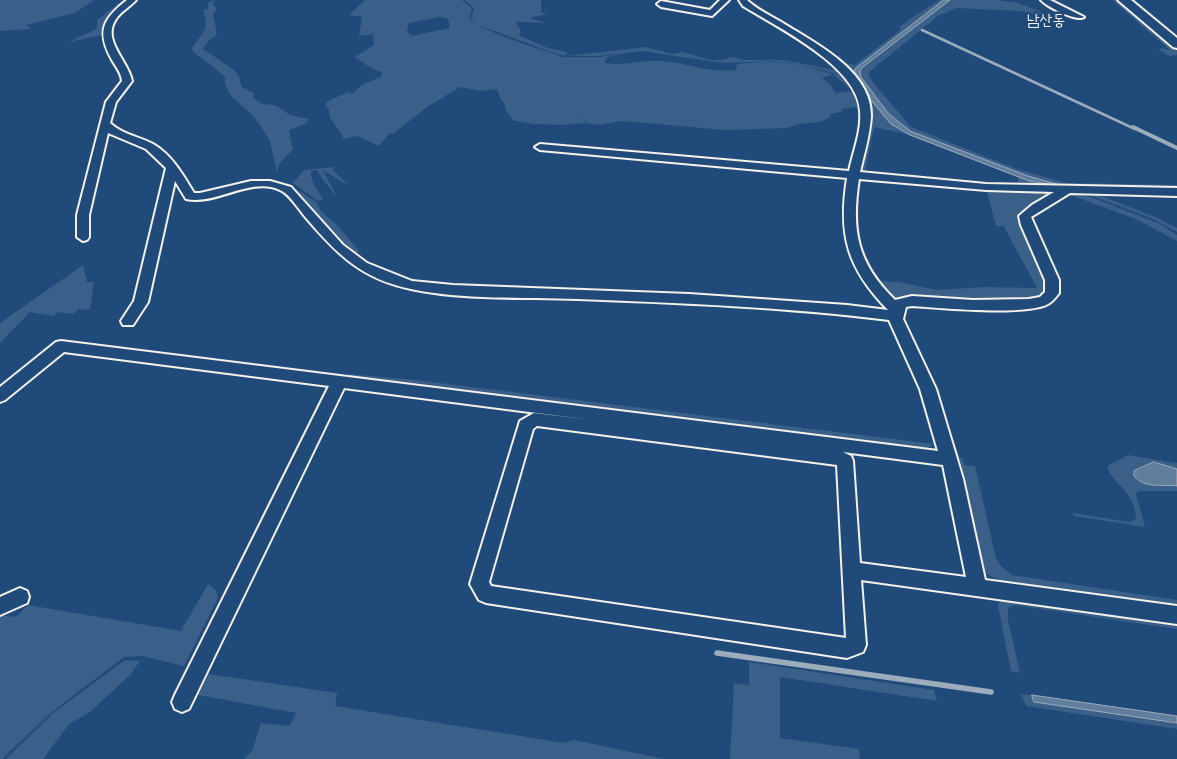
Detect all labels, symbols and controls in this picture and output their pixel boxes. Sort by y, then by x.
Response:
district label: 남산동 [1027,10,1065,30]

